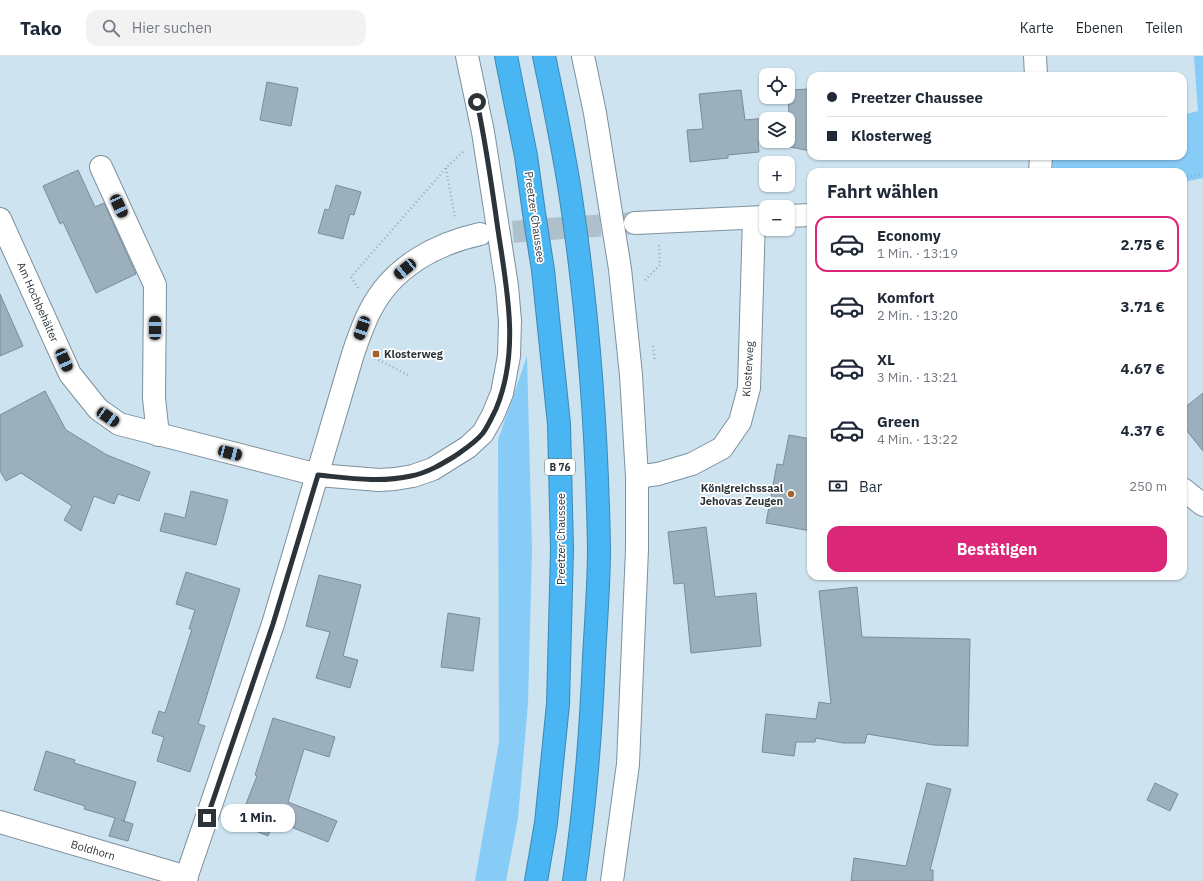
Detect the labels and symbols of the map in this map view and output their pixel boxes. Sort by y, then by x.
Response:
route start [468,93,486,111]
street label: Preetzer Chaussee [522,170,548,264]
car [108,193,130,219]
car [392,257,418,281]
street label: Am Hochbehälter [14,260,62,344]
car [352,315,372,341]
car [149,316,161,340]
street label: Klosterweg [739,341,757,397]
car [54,347,74,373]
place label: Klosterweg [384,347,444,361]
marker: Klosterweg [371,349,381,359]
car [95,405,121,429]
car [217,444,243,462]
road number: B 76 [545,459,575,475]
place label: Königreichssaal Jehovas Zeugen [700,481,784,508]
marker: Königreichssaal Jehovas Zeugen [786,489,796,499]
street label: Preetzer Chaussee [554,493,568,585]
callout: 1 Min. [221,804,295,832]
route end [198,809,216,827]
street label: Boldhorn [69,837,117,863]

